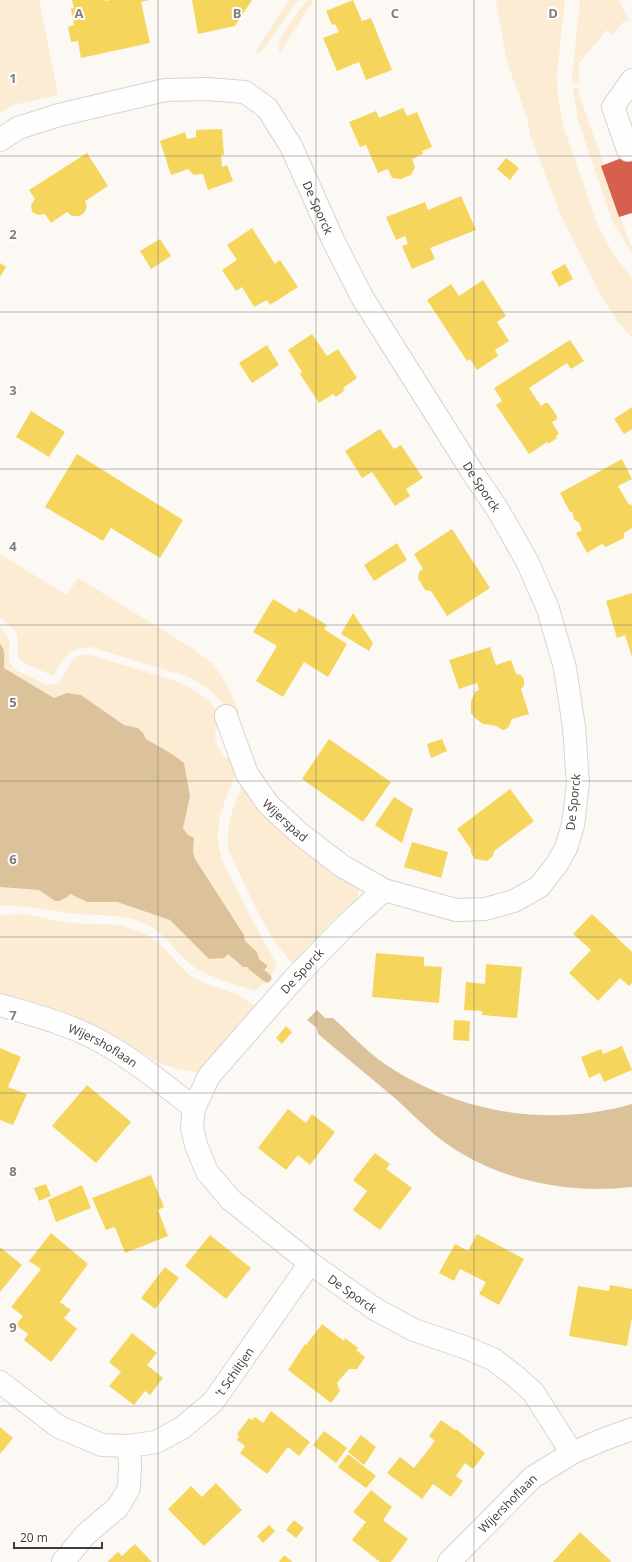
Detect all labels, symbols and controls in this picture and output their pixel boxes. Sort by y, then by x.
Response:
text: A [75,4,84,22]
text: B [233,4,242,22]
text: C [391,4,399,22]
text: D [548,4,558,22]
text: 1 [9,69,17,87]
street label: De Sporck [299,178,338,237]
text: 2 [9,225,17,243]
text: 3 [9,381,17,399]
street label: De Sporck [459,458,505,515]
text: 4 [9,537,17,555]
text: 5 [9,693,17,711]
street label: De Sporck [562,772,584,831]
street label: Wijerspad [259,795,311,845]
text: 6 [9,850,17,868]
street label: De Sporck [276,944,328,998]
text: 7 [9,1006,17,1024]
street label: Wijershoflaan [66,1019,141,1071]
text: 8 [9,1162,17,1180]
street label: De Sporck [325,1270,381,1317]
text: 9 [9,1318,17,1336]
street label: 't Schiltjen [211,1343,257,1400]
street label: Wijershoflaan [474,1470,540,1536]
scale bar [14,1524,102,1550]
text: 20 m [20,1529,48,1546]

